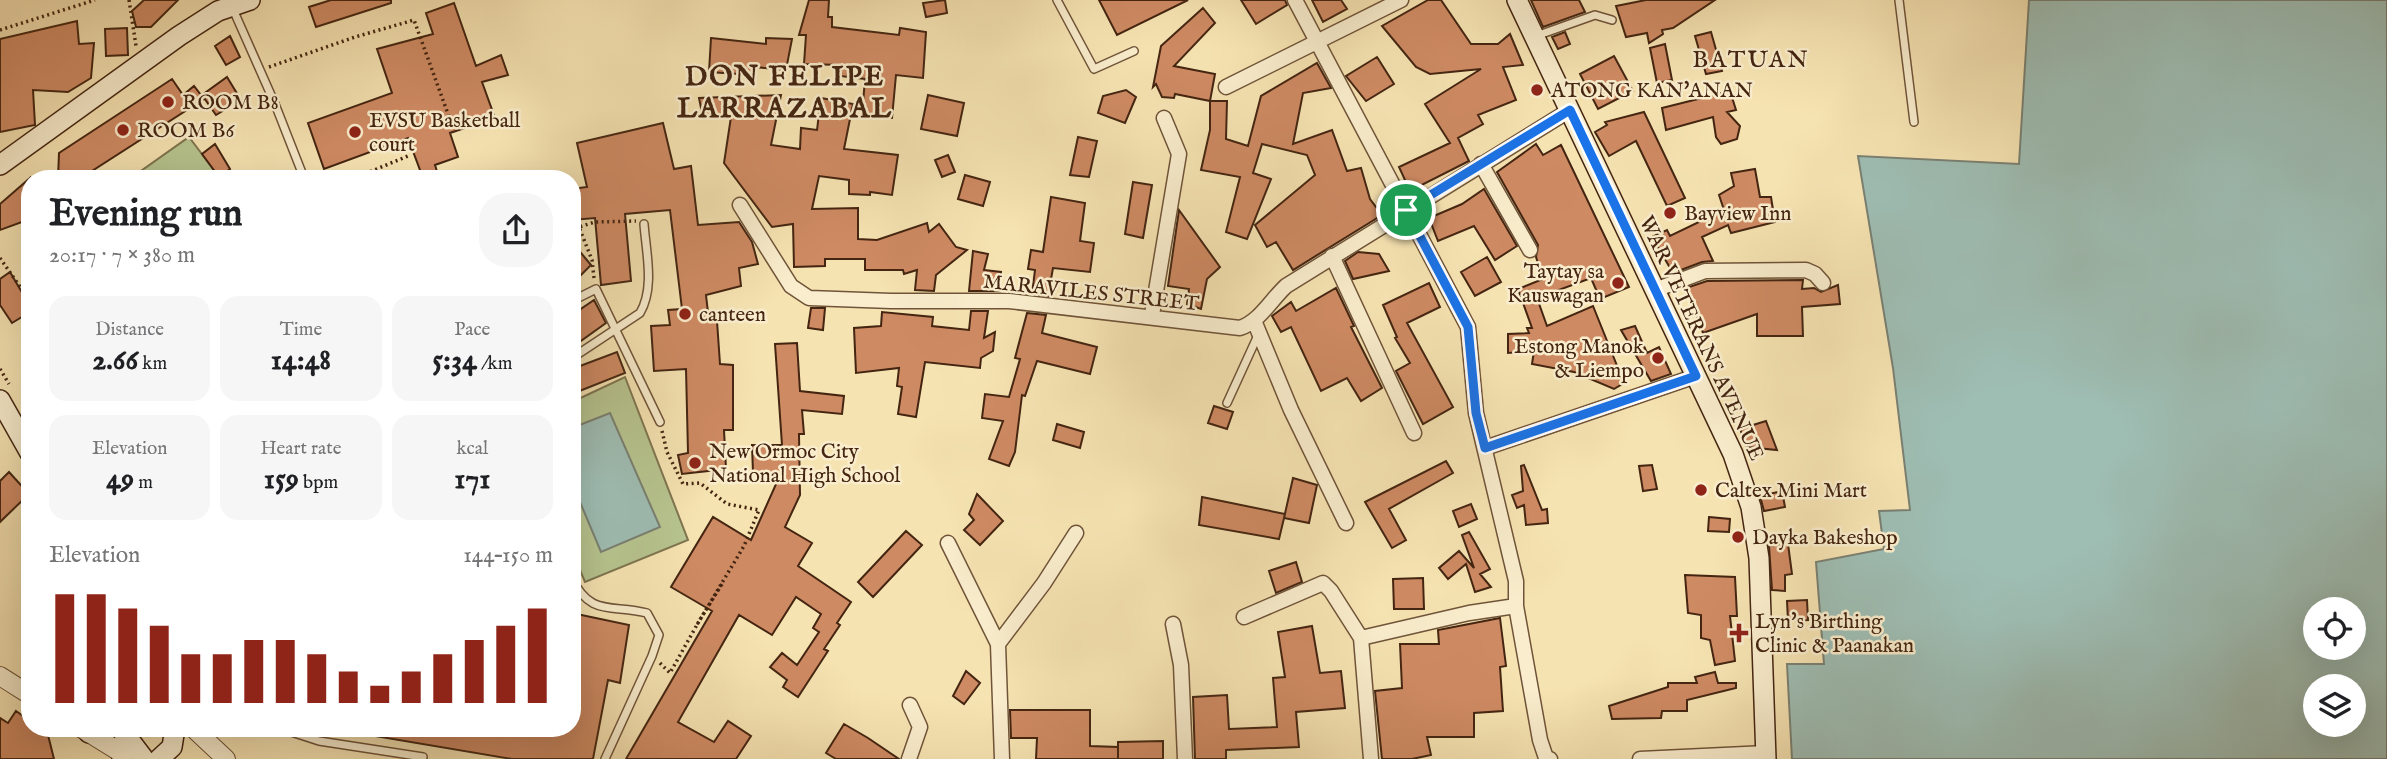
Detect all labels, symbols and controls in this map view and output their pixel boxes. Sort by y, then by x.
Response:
district label: BATUAN [1692,45,1810,76]
district label: DON FELIPE LARRAZABAL [677,60,893,127]
place label: ATONG KAN'ANAN [1550,78,1753,105]
marker: ATONG KAN'ANAN [1529,82,1545,98]
place label: ROOM B8 [182,90,279,117]
marker: ROOM B8 [160,94,176,110]
place label: EVSU Basketball court [369,108,521,159]
place label: ROOM B6 [137,118,235,145]
marker: ROOM B6 [115,122,131,138]
marker: EVSU Basketball court [347,124,363,140]
pin [1376,180,1436,240]
text: Evening run [49,191,243,239]
icon: arrive [1387,191,1425,229]
button: share [479,193,553,267]
place label: Bayview Inn [1684,201,1791,228]
marker: Bayview Inn [1662,205,1678,221]
street label: WAR VETERANS AVENUE [1632,212,1769,465]
text: 20:17 · 7 × 380 m [49,241,195,270]
place label: Taytay sa Kauswagan [1507,259,1605,310]
street label: MARAVILES STREET [982,269,1201,318]
marker: Taytay sa Kauswagan [1610,275,1626,291]
place label: canteen [699,302,766,329]
marker: canteen [677,306,693,322]
text: Distance [95,318,164,342]
text: Time [280,318,322,342]
text: Pace [454,318,490,342]
place label: Estong Manok & Liempo [1514,334,1645,385]
text: 2.66 [92,342,138,380]
text: 14:48 [271,342,331,380]
text: 5:34 [432,342,477,380]
marker: Estong Manok & Liempo [1650,350,1666,366]
text: km [138,352,167,376]
text: /km [477,352,512,376]
text: Elevation [92,437,167,461]
text: Heart rate [260,437,342,461]
text: kcal [456,437,488,461]
place label: New Ormoc City National High School [709,439,900,490]
marker: New Ormoc City National High School [687,455,703,471]
text: 49 [106,461,134,499]
text: 159 [264,461,299,499]
text: 171 [454,461,491,499]
text: m [134,471,153,495]
text: bpm [299,471,338,495]
place label: Caltex Mini Mart [1715,478,1867,505]
marker: Caltex Mini Mart [1693,482,1709,498]
place label: Dayka Bakeshop [1752,525,1898,552]
marker: Dayka Bakeshop [1730,529,1746,545]
text: Elevation [49,541,140,570]
text: 144–150 m [463,541,553,570]
map controls [2303,597,2366,737]
button: locate [2303,597,2366,660]
place label: Lyn's Birthing Clinic & Paanakan [1755,609,1914,660]
marker: Lyn's Birthing Clinic & Paanakan [1729,623,1749,643]
button: layers [2303,674,2366,737]

